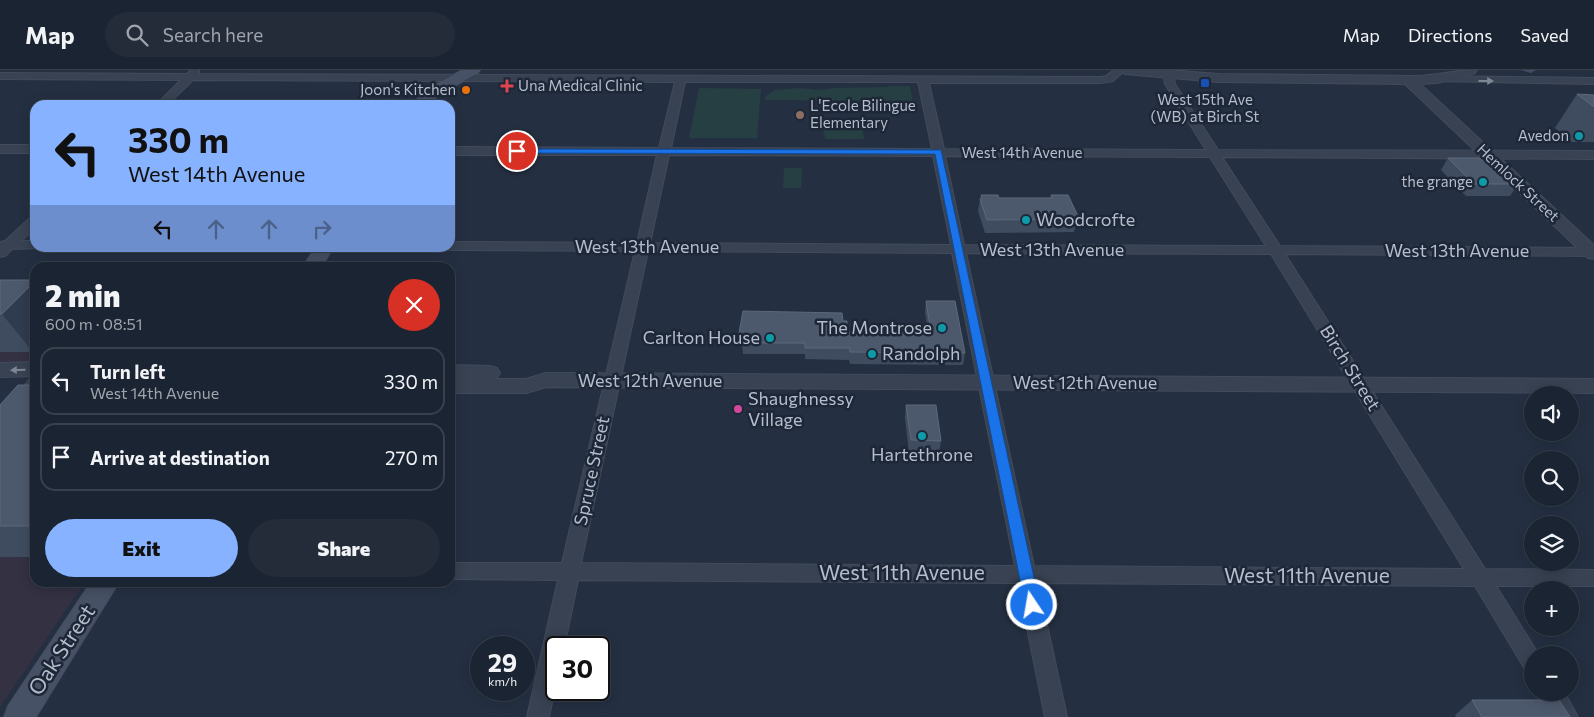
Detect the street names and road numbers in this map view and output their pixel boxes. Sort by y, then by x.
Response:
street label: Hemlock Street [1474,140,1564,225]
street label: West 14th Avenue [961,143,1083,161]
street label: West 13th Avenue [575,235,719,257]
street label: West 13th Avenue [980,238,1124,260]
street label: West 13th Avenue [1385,239,1529,261]
street label: Birch Street [1316,321,1386,414]
street label: West 12th Avenue [578,369,722,391]
street label: West 12th Avenue [1013,371,1157,393]
street label: Spruce Street [569,414,613,527]
street label: West 11th Avenue [819,559,985,584]
street label: West 11th Avenue [1224,562,1390,587]
street label: Oak Street [22,599,99,699]

